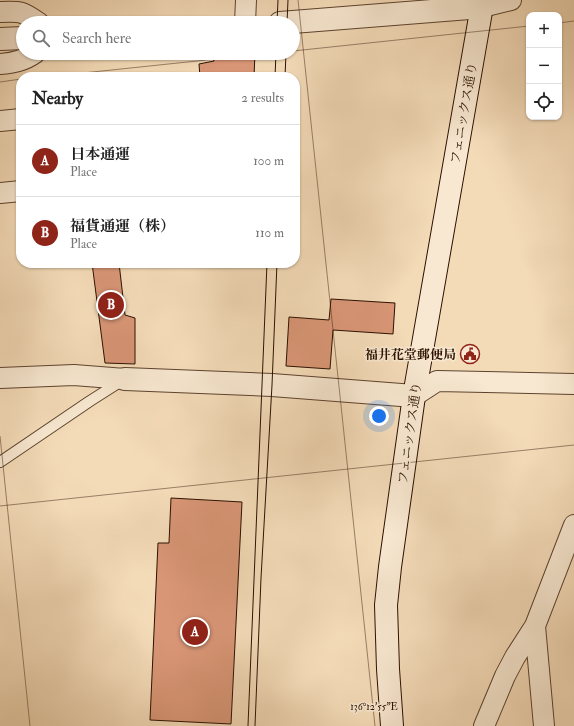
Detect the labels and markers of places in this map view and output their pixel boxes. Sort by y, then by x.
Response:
pin: B [98,290,124,320]
public building icon: 福井花堂郵便局 [459,343,481,365]
place label: 福井花堂郵便局 [365,347,456,363]
pin: A [182,617,208,647]

